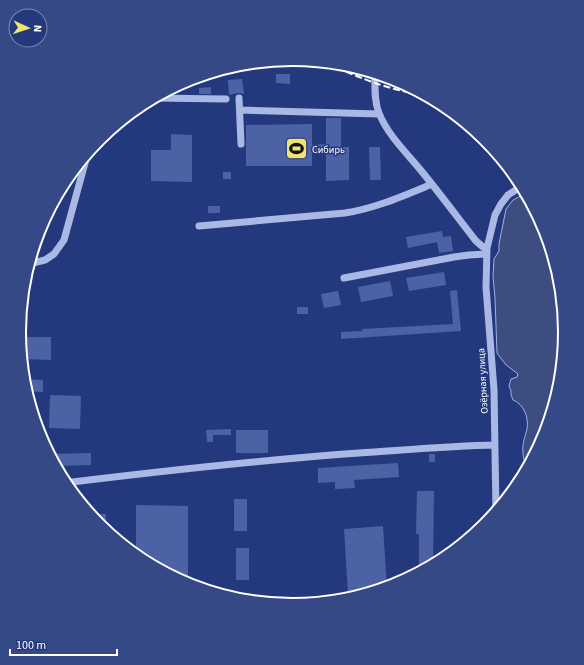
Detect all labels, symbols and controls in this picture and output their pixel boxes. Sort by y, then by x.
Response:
north arrow [8,8,48,48]
text: N [30,24,45,33]
sports icon: Сибирь [284,136,310,162]
place label: Сибирь [312,143,345,157]
street label: Озёрная улица [474,348,492,414]
scale bar [10,631,117,657]
text: 100 m [16,637,46,654]

